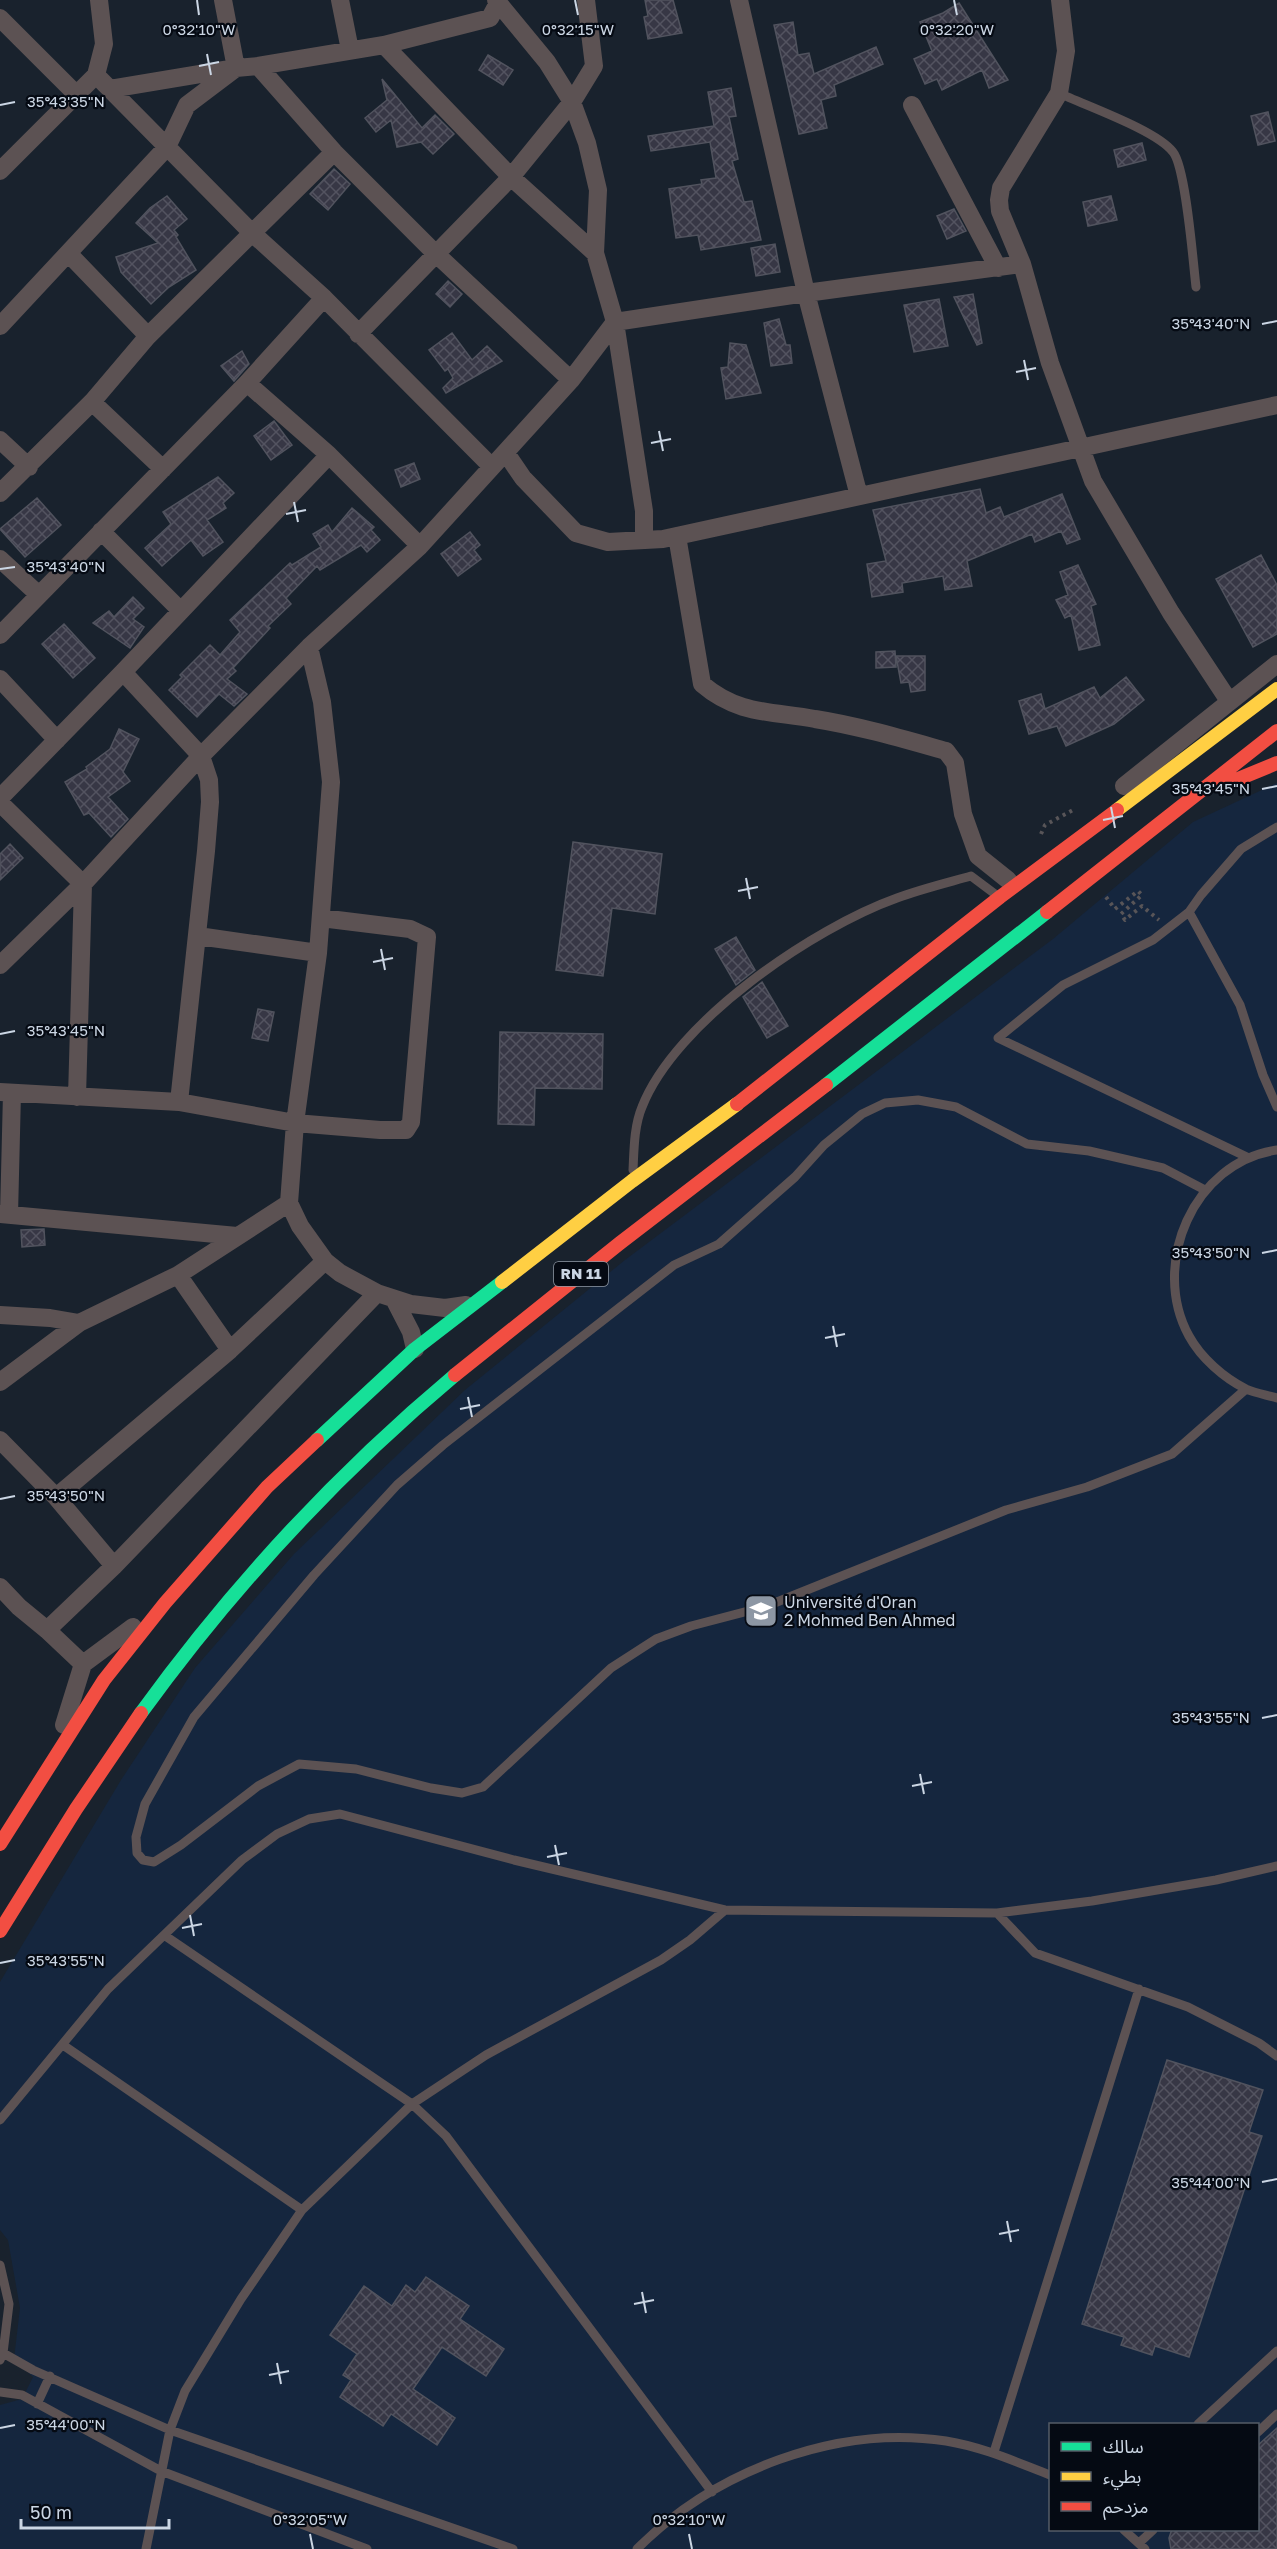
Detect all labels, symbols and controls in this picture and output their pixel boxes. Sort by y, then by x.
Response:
text: 0°32'10"W [162,20,236,38]
text: 0°32'15"W [542,20,614,38]
text: 0°32'20"W [920,20,994,38]
text: 35°43'35"N [27,92,105,110]
text: 35°43'40"N [1172,314,1250,332]
text: 35°43'40"N [27,557,105,575]
text: 35°43'45"N [1172,779,1250,797]
text: 35°43'45"N [27,1021,105,1039]
text: 35°43'50"N [1172,1243,1250,1261]
road number: RN 11 [554,1262,608,1286]
text: 35°43'50"N [27,1486,105,1504]
place label: Université d'Oran 2 Mohmed Ben Ahmed [784,1592,955,1630]
school or university icon: Université d'Oran 2 Mohmed Ben Ahmed [743,1593,779,1629]
text: 35°43'55"N [1172,1708,1250,1726]
text: 35°43'55"N [27,1951,105,1969]
text: 35°44'00"N [1171,2173,1251,2191]
text: 35°44'00"N [26,2415,106,2433]
legend [1049,2423,1259,2531]
text: سالك [1103,2435,1144,2457]
text: بطيء [1103,2465,1141,2490]
scale bar [21,2492,170,2530]
text: مزدحم [1103,2495,1148,2520]
text: 50 m [30,2501,72,2523]
text: 0°32'05"W [273,2510,347,2528]
text: 0°32'10"W [652,2510,726,2528]

